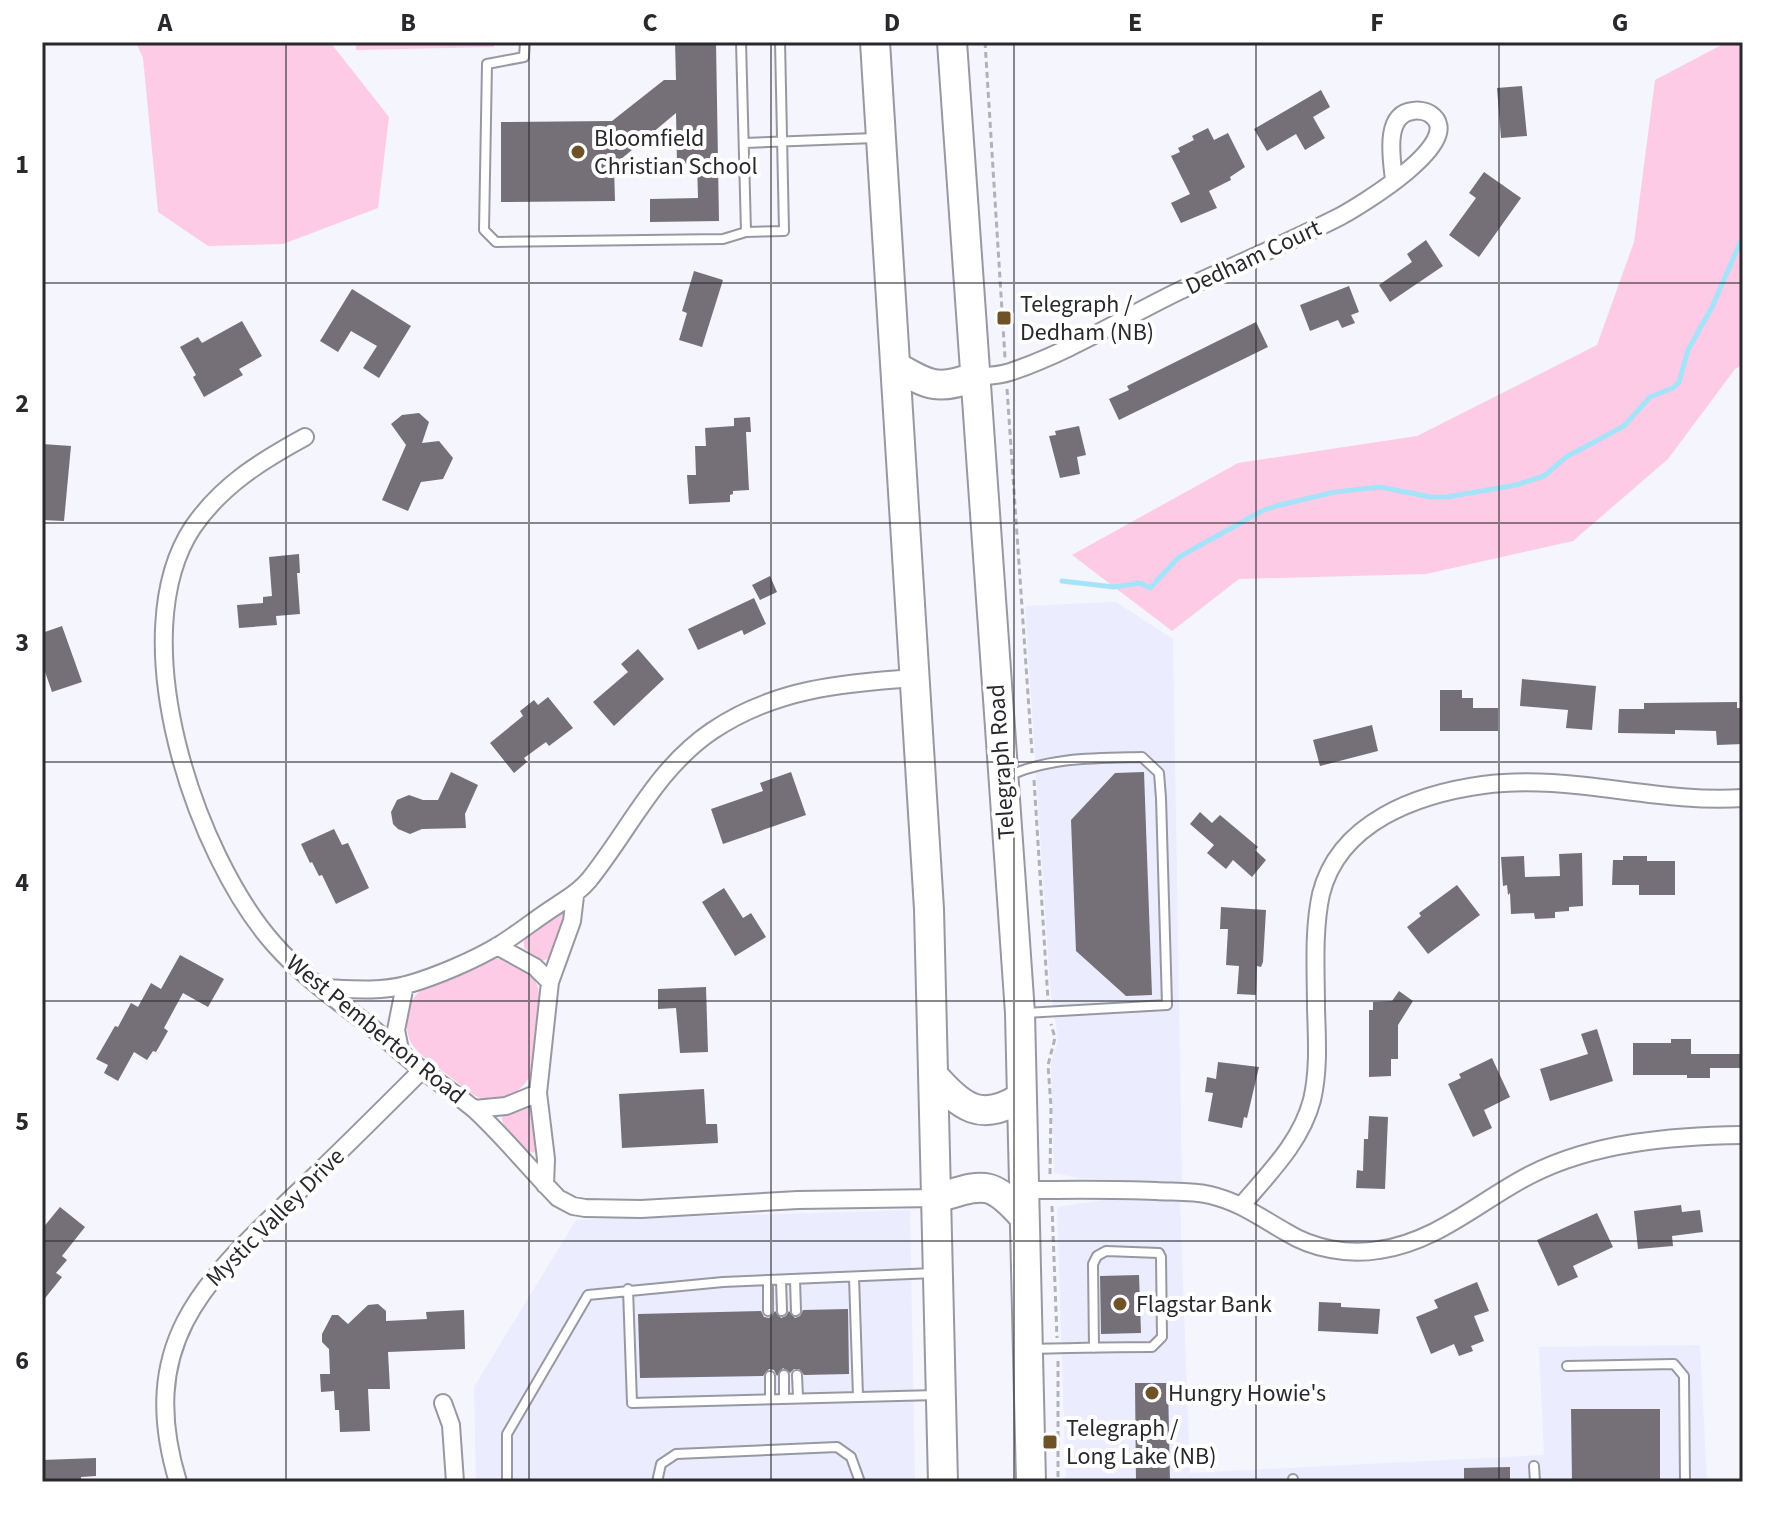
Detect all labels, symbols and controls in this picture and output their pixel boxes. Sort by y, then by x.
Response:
text: A [157,4,174,41]
text: B [400,4,416,41]
text: C [642,4,658,41]
text: D [884,4,900,41]
text: E [1128,4,1142,41]
text: F [1370,4,1384,41]
text: G [1612,4,1628,41]
place label: Bloomfield Christian School [594,121,758,184]
marker: Bloomfield Christian School [569,143,587,161]
text: 1 [15,146,29,183]
street label: Dedham Court [1180,211,1327,304]
place label: Telegraph / Dedham (NB) [1020,287,1154,350]
marker: Telegraph / Dedham (NB) [995,309,1013,327]
text: 2 [15,385,29,422]
text: 3 [15,624,29,661]
street label: Telegraph Road [979,683,1024,841]
text: 4 [15,864,29,901]
street label: West Pemberton Road [278,946,473,1113]
text: 5 [15,1103,29,1140]
street label: Mystic Valley Drive [198,1140,353,1295]
place label: Flagstar Bank [1136,1287,1272,1322]
marker: Flagstar Bank [1111,1295,1129,1313]
text: 6 [15,1342,29,1379]
place label: Hungry Howie's [1168,1376,1326,1411]
marker: Hungry Howie's [1143,1384,1161,1402]
place label: Telegraph / Long Lake (NB) [1066,1411,1217,1474]
marker: Telegraph / Long Lake (NB) [1041,1433,1059,1451]

